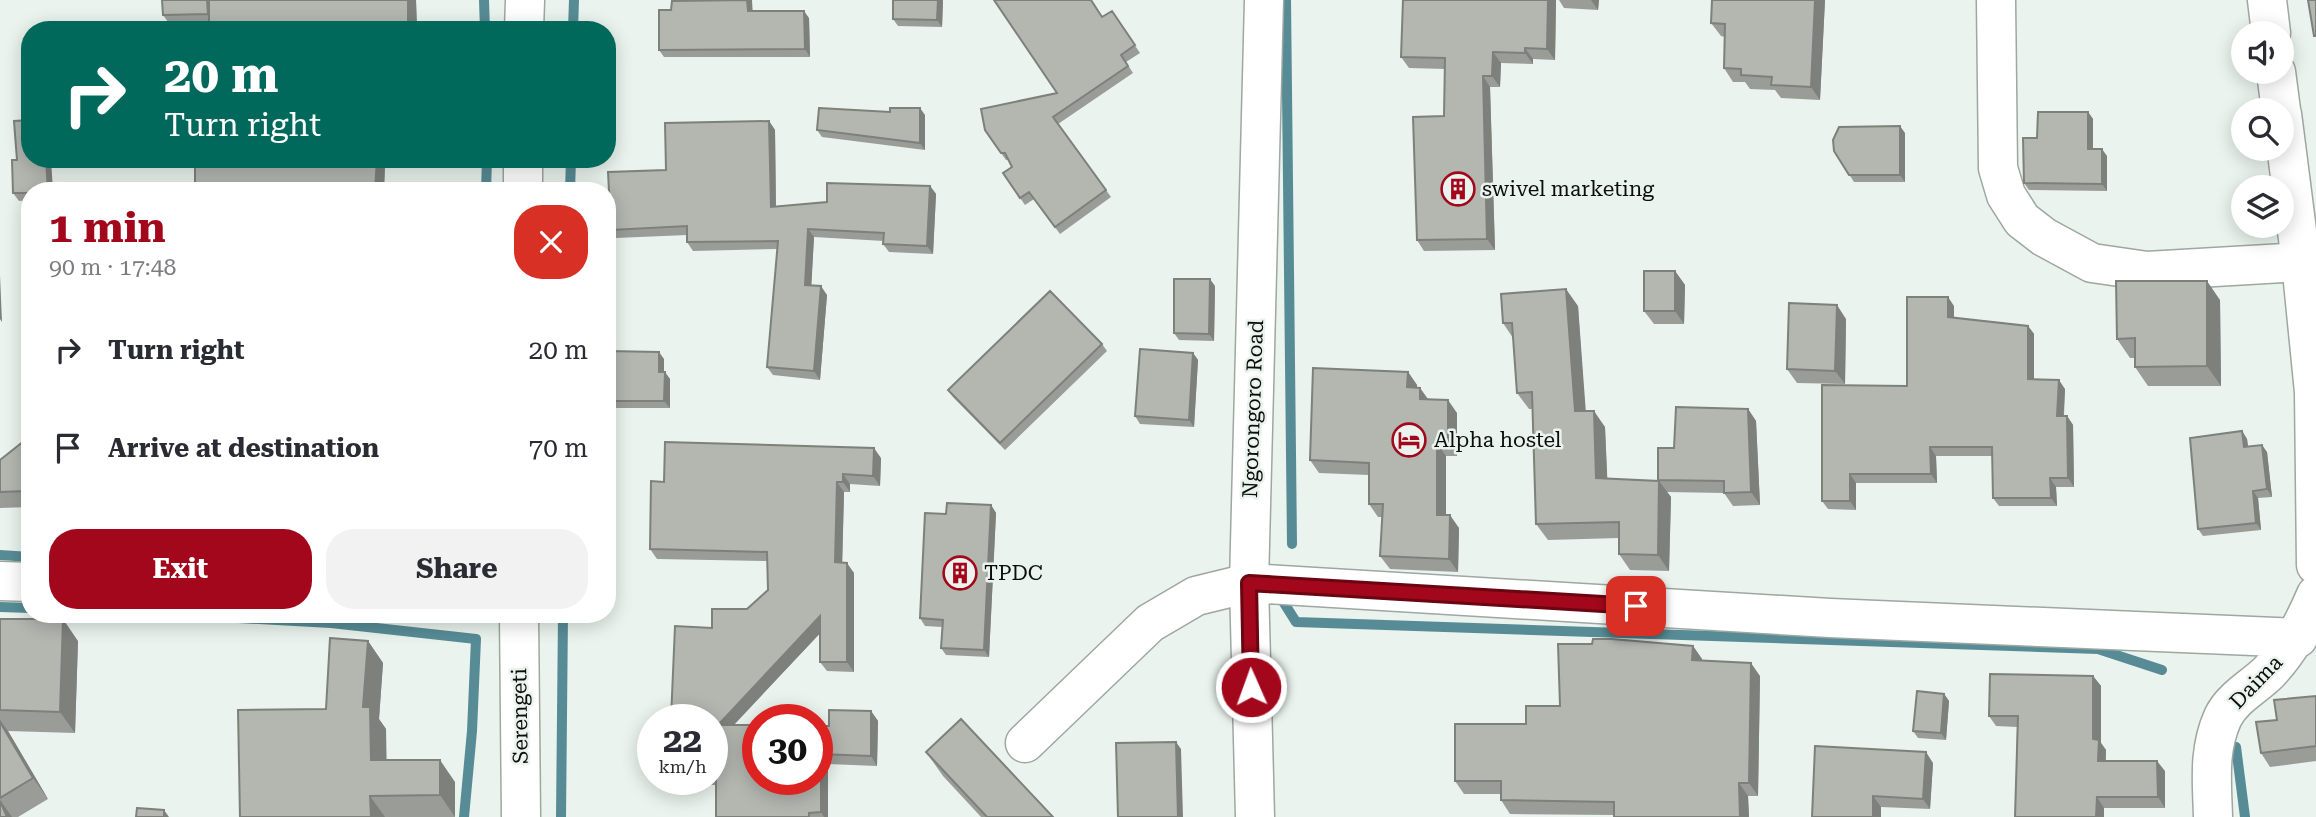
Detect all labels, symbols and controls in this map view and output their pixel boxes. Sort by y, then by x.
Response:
map controls [2231,21,2294,238]
button: sound [2231,21,2294,84]
text: 20 m [164,47,279,104]
icon: right [49,49,140,140]
button: search [2231,98,2294,161]
text: Turn right [164,106,321,144]
building icon: swivel marketing [1439,170,1477,208]
button: layers [2231,175,2294,238]
place label: swivel marketing [1482,177,1654,201]
text: 1 min [49,203,166,252]
button: close [514,205,588,279]
text: 90 m · 17:48 [49,254,176,281]
street label: Ngorongoro Road [1238,319,1268,499]
icon: right [49,331,87,369]
text: Turn right [108,335,244,365]
text: 20 m [529,335,588,365]
hotel icon: Alpha hostel [1390,421,1428,459]
place label: Alpha hostel [1434,428,1562,452]
icon: arrive [49,429,87,467]
text: Arrive at destination [108,433,379,463]
text: 70 m [529,433,588,463]
button: Exit [49,529,312,609]
button: Share [326,529,588,609]
building icon: TPDC [941,554,979,592]
place label: TPDC [984,561,1043,585]
pin [1606,576,1666,636]
icon: arrive [1617,587,1655,625]
position arrow [1214,650,1288,724]
street label: Daima [2225,650,2288,714]
street label: Serengeti [507,668,533,764]
speed limit sign: 30 [742,704,833,795]
text: 22 [663,720,702,761]
text: km/h [658,756,707,777]

